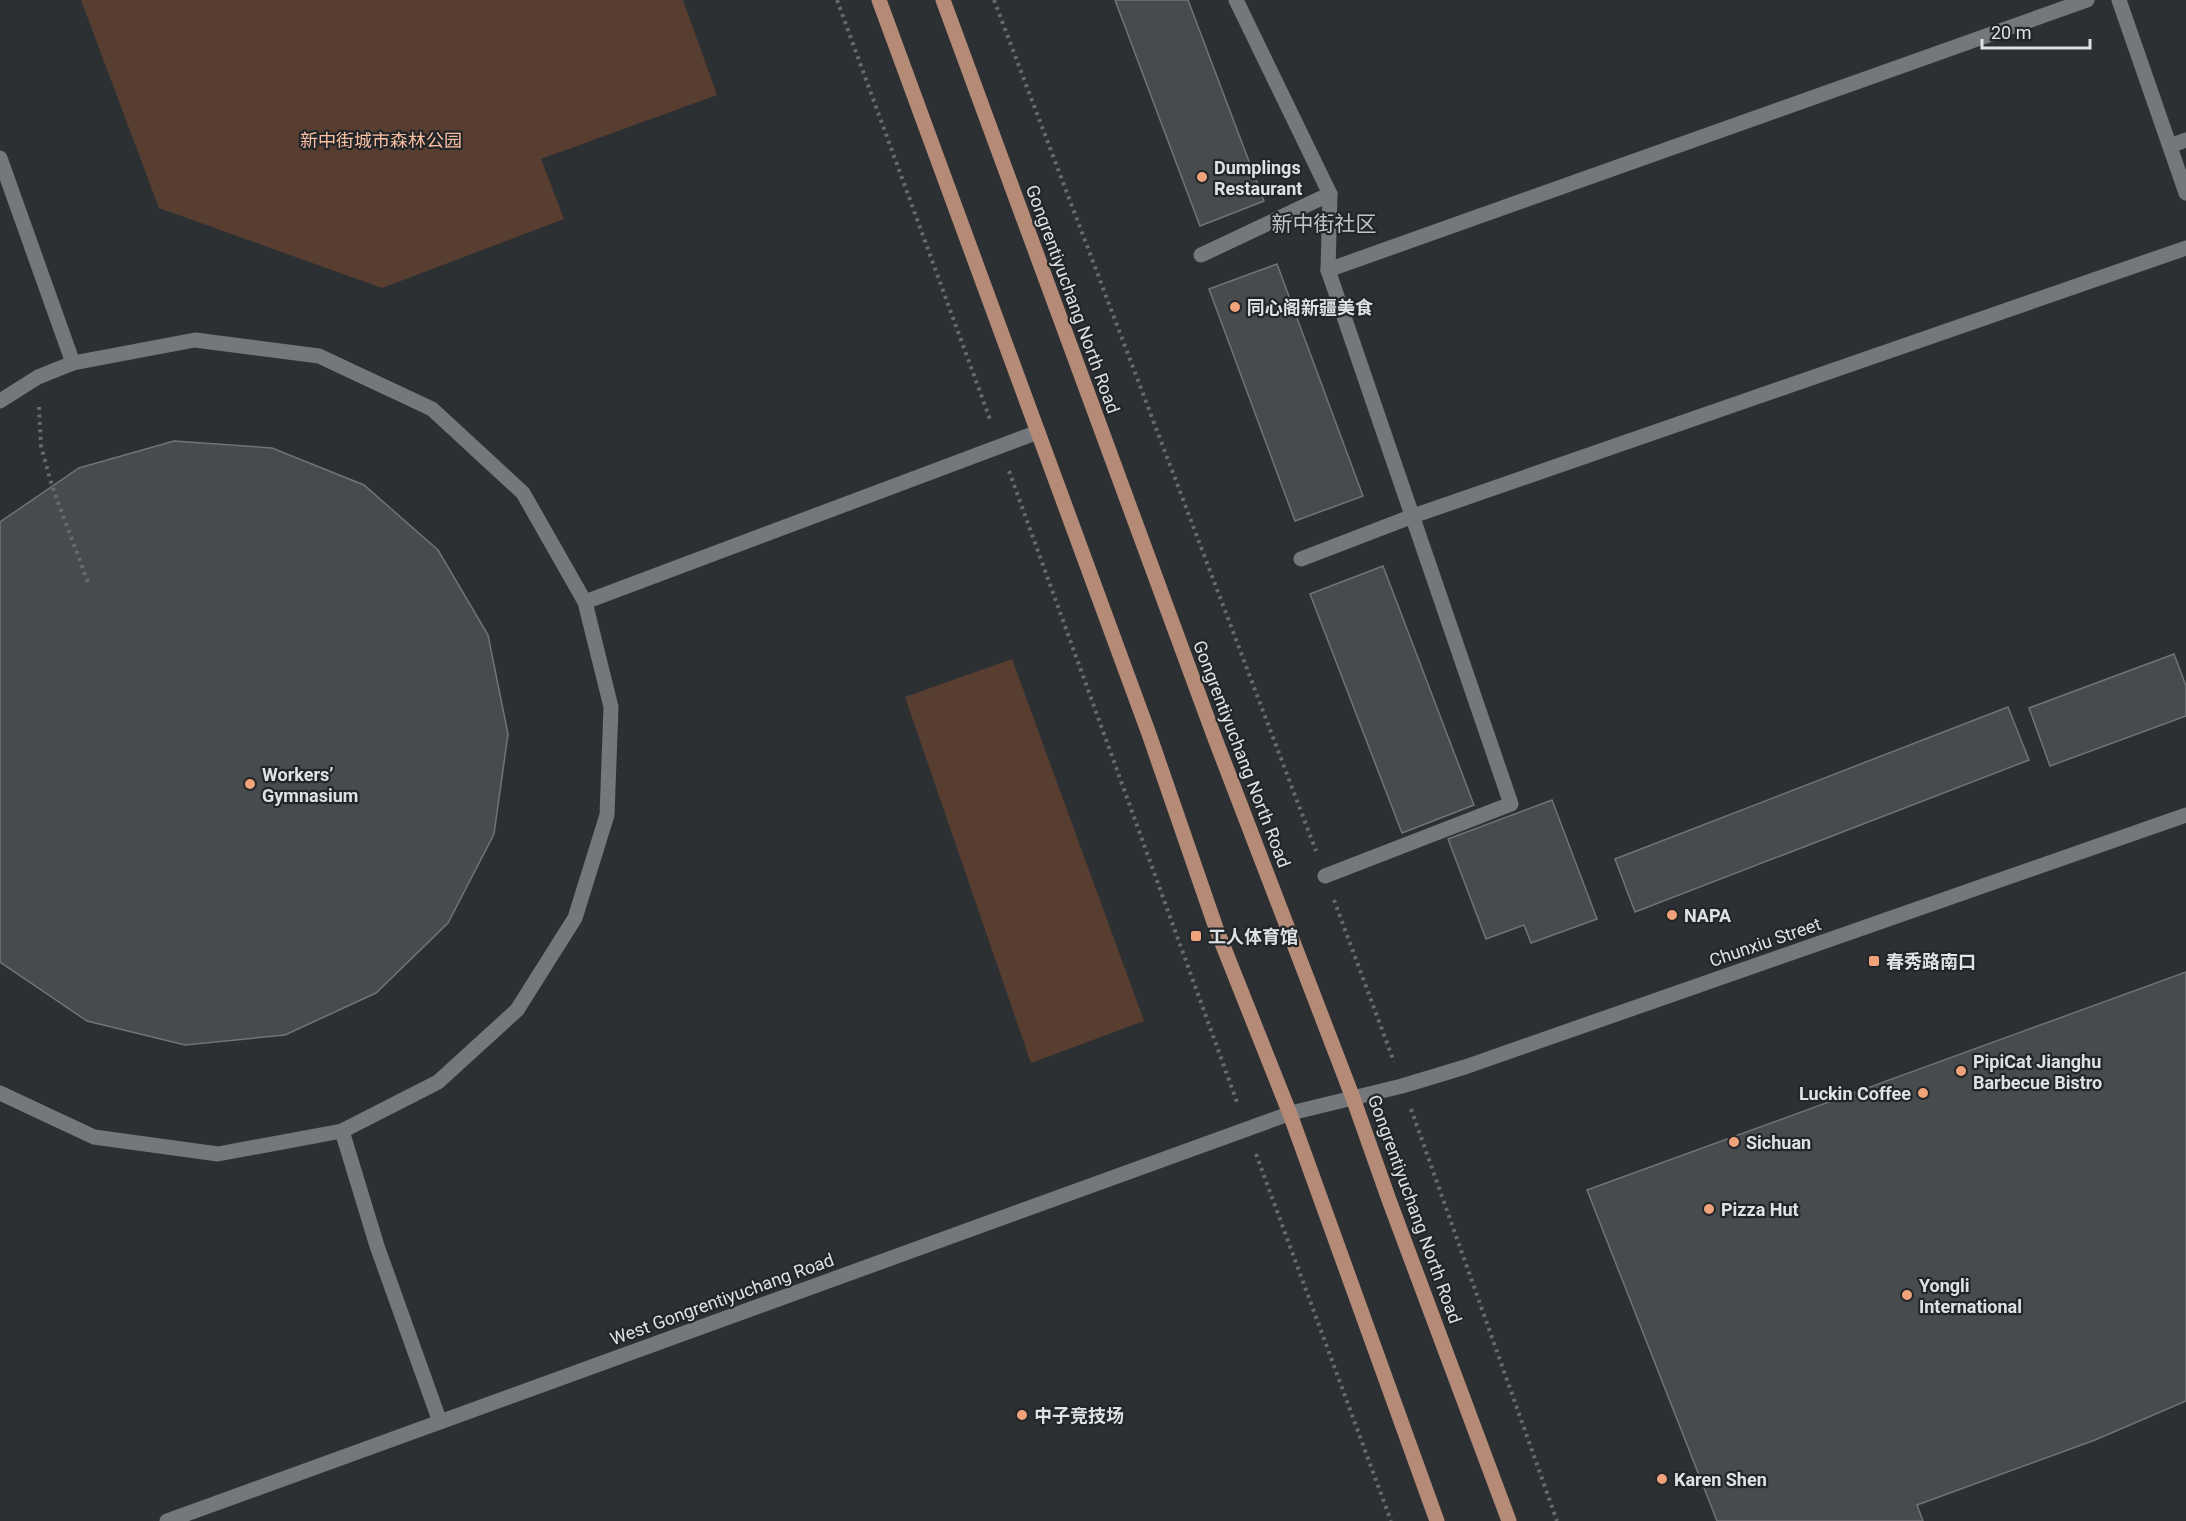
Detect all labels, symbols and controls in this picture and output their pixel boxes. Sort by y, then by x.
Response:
scale bar [1982,12,2090,50]
text: 20 m [1991,22,2031,43]
park label: 新中街城市森林公园 [300,130,462,151]
place label: Dumplings Restaurant [1214,157,1302,199]
marker: Dumplings Restaurant [1195,170,1209,184]
street label: Gongrentiyuchang North Road [1022,182,1124,416]
district label: 新中街社区 [1272,212,1377,236]
place label: 同心阁新疆美食 [1247,297,1373,318]
marker: 同心阁新疆美食 [1228,300,1242,314]
street label: Gongrentiyuchang North Road [1189,637,1295,871]
place label: Workers’ Gymnasium [262,764,358,806]
marker: Workers’ Gymnasium [243,777,257,791]
place label: NAPA [1684,905,1732,926]
marker: NAPA [1665,908,1679,922]
street label: Chunxiu Street [1706,913,1824,971]
place label: 工人体育馆 [1208,926,1298,947]
marker: 工人体育馆 [1189,929,1203,943]
place label: 春秀路南口 [1886,951,1976,972]
marker: 春秀路南口 [1867,954,1881,968]
place label: PipiCat Jianghu Barbecue Bistro [1973,1051,2102,1093]
marker: PipiCat Jianghu Barbecue Bistro [1954,1064,1968,1078]
place label: Luckin Coffee [1799,1083,1911,1104]
marker: Luckin Coffee [1916,1086,1930,1100]
street label: Gongrentiyuchang North Road [1364,1092,1466,1326]
place label: Sichuan [1746,1132,1811,1153]
marker: Sichuan [1727,1135,1741,1149]
place label: Pizza Hut [1721,1199,1799,1220]
marker: Pizza Hut [1702,1202,1716,1216]
street label: West Gongrentiyuchang Road [607,1249,837,1349]
place label: Yongli International [1919,1275,2022,1317]
marker: Yongli International [1900,1288,1914,1302]
place label: 中子竞技场 [1034,1405,1124,1426]
marker: 中子竞技场 [1015,1408,1029,1422]
place label: Karen Shen [1674,1469,1767,1490]
marker: Karen Shen [1655,1472,1669,1486]

